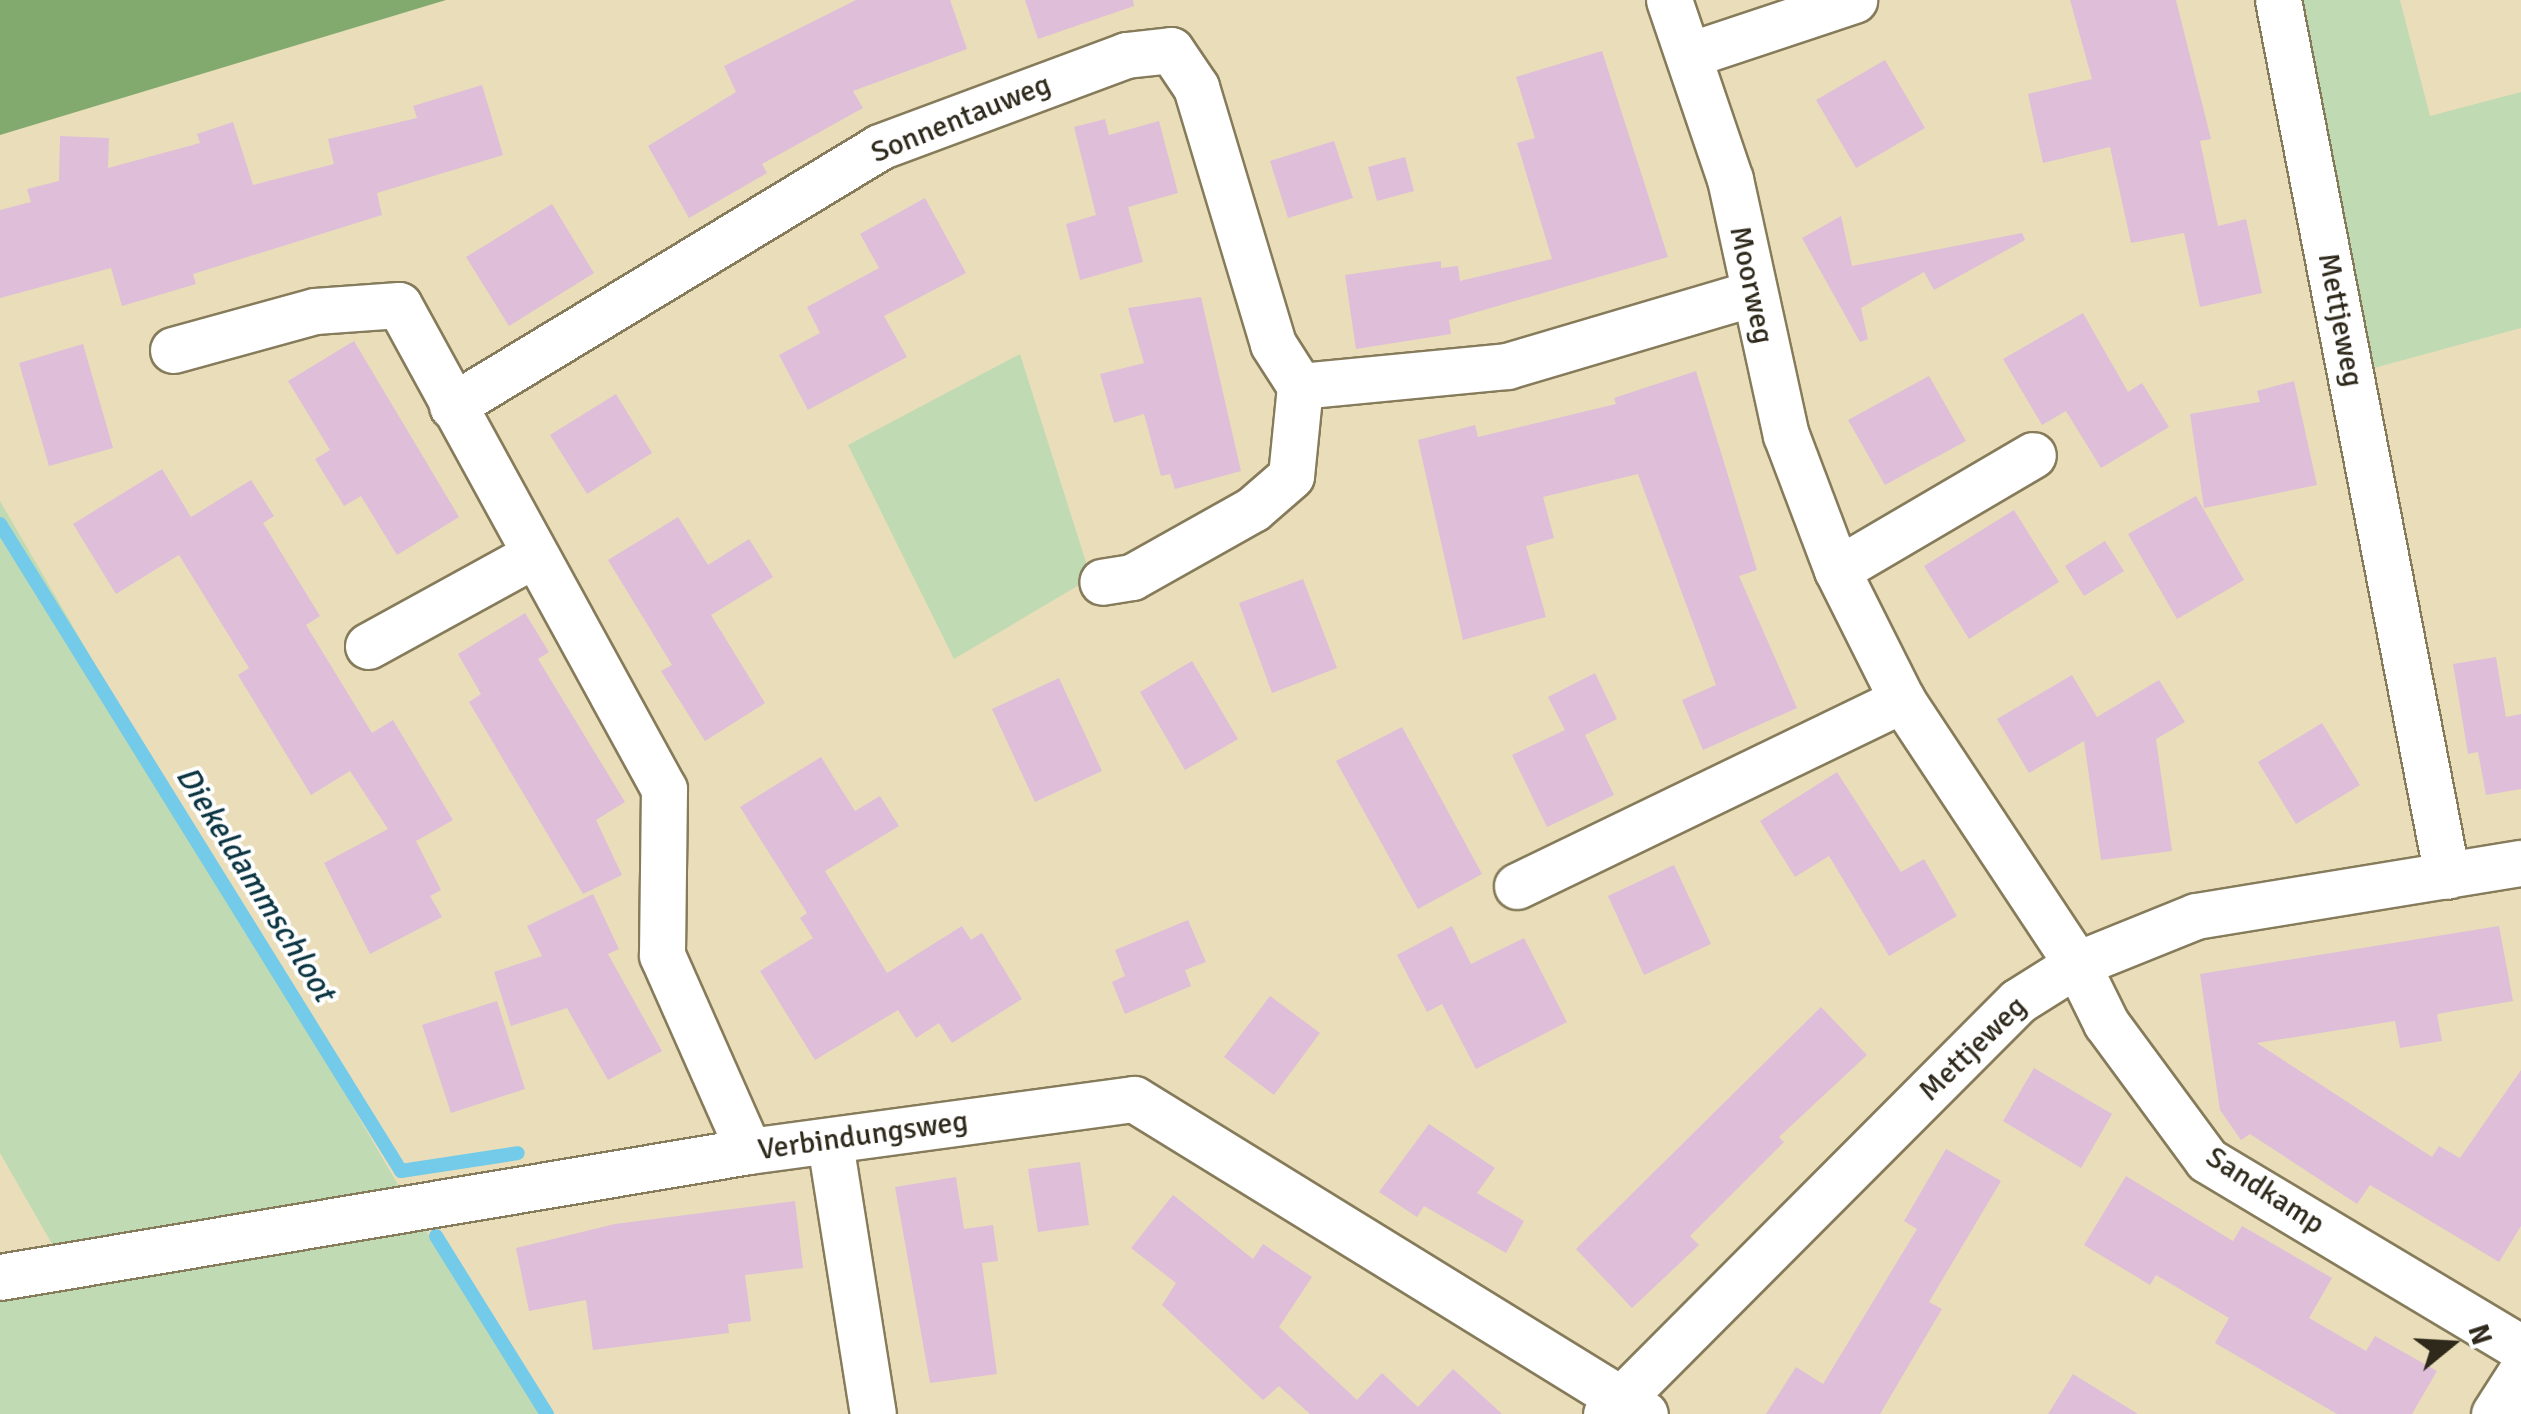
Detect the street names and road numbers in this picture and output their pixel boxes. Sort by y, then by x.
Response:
street label: Sonnentauweg [866,67,1056,171]
street label: Moorweg [1721,223,1781,347]
street label: Mettjeweg [2309,250,2371,390]
street label: Mettjeweg [1912,989,2034,1109]
street label: Verbindungsweg [756,1103,970,1169]
street label: Sandkamp [2199,1139,2331,1243]

